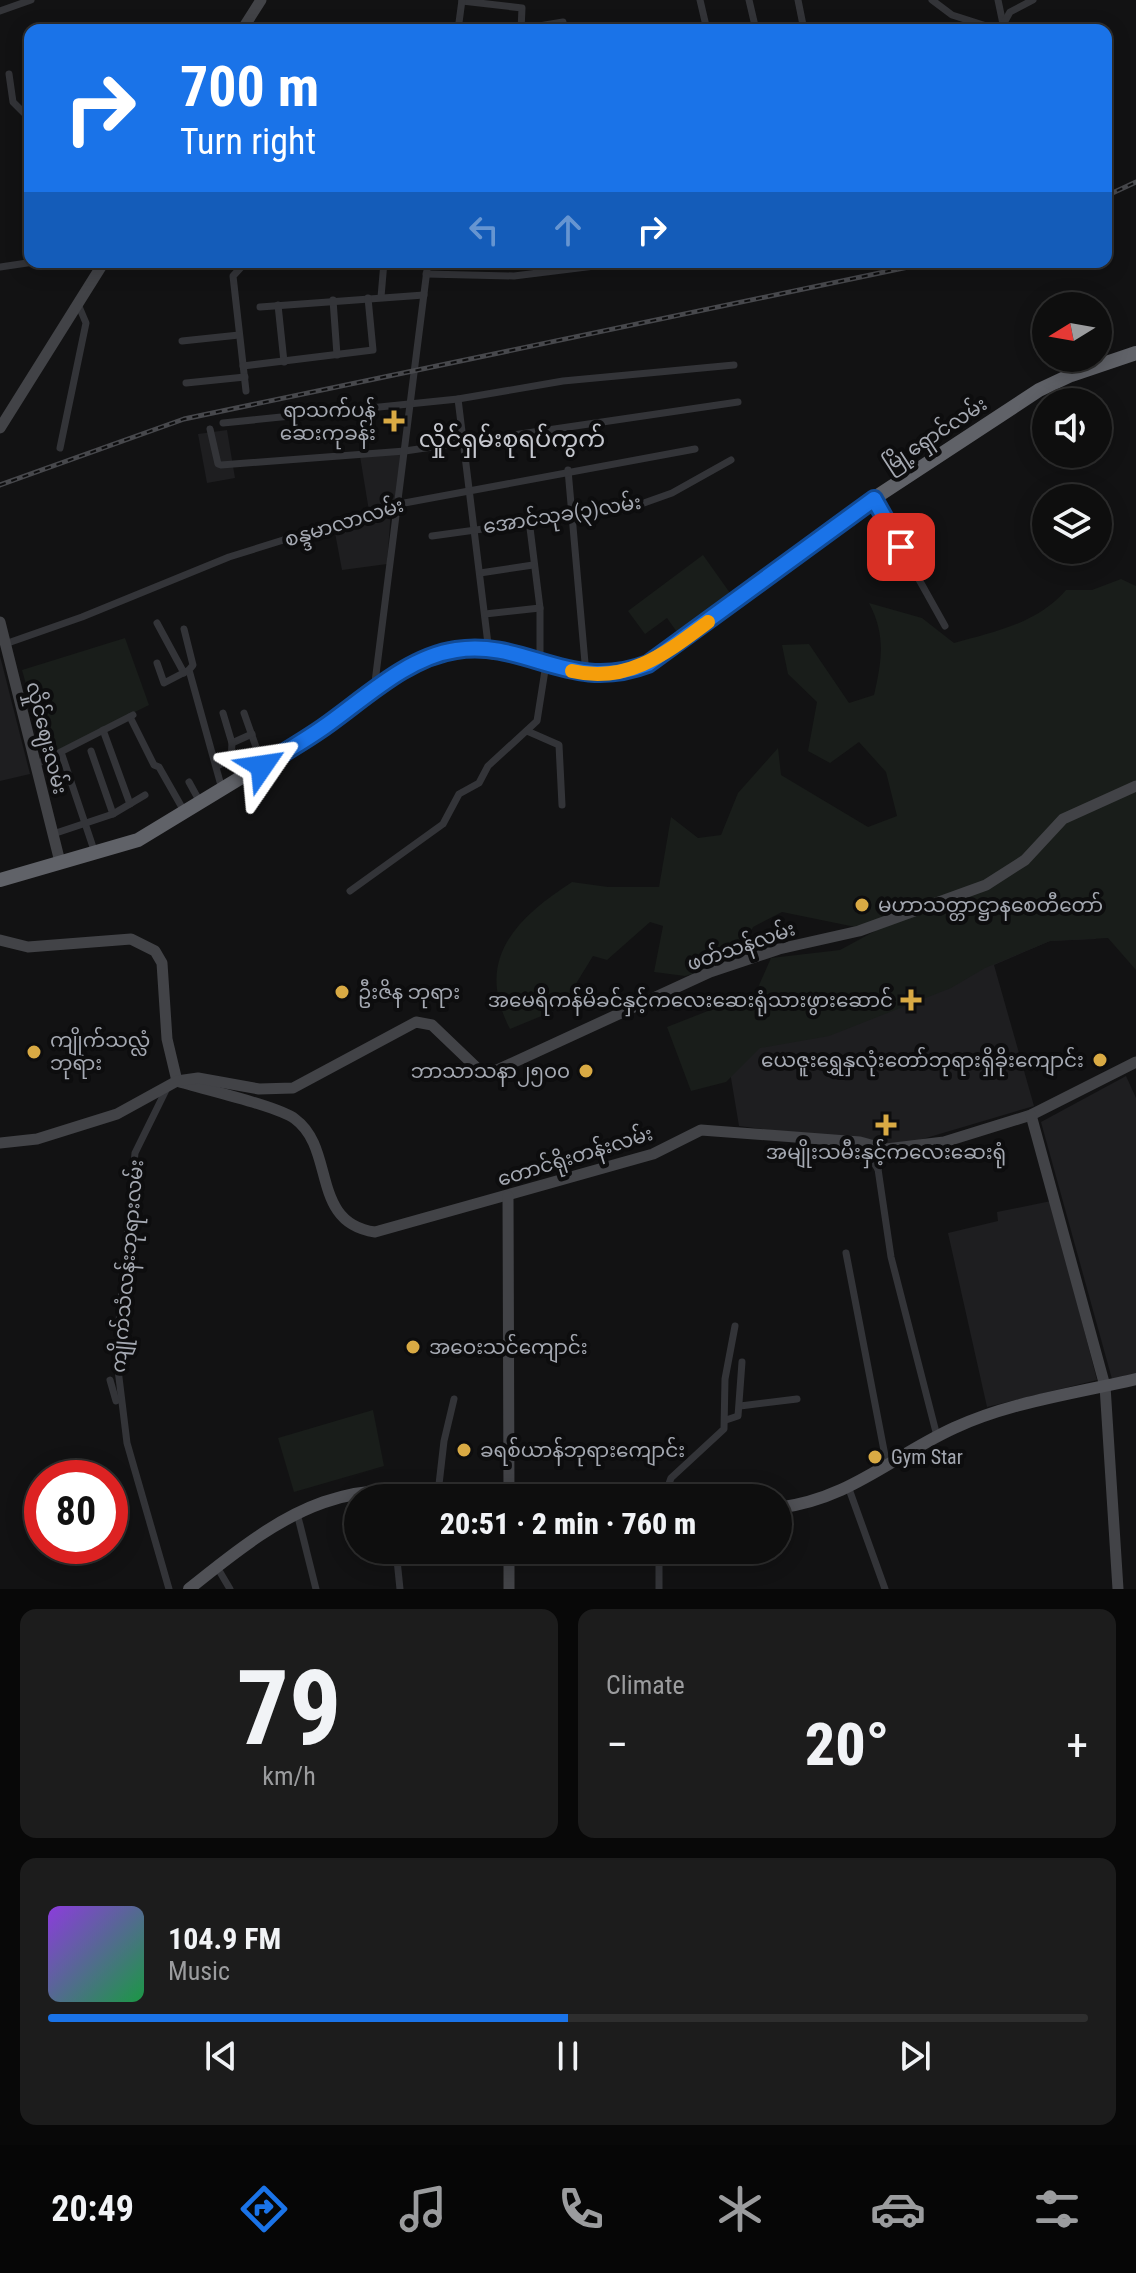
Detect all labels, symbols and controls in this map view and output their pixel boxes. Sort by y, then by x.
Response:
text: 700 m [180,54,319,120]
icon: right [48,56,152,160]
text: Turn right [180,121,316,163]
icon: left [462,208,506,252]
icon: ahead [546,208,590,252]
icon: right [630,208,674,252]
north arrow [1032,292,1112,372]
map controls [1032,292,1112,564]
button: sound [1032,388,1112,468]
street label: မြို့ရှောင်လမ်း [878,390,994,481]
place label: ရာသက်ပန် ဆေးကုခန်း [280,396,376,450]
marker: ရာသက်ပန် ဆေးကုခန်း [383,410,405,432]
district label: လှိုင်ရှမ်းစုရပ်ကွက် [419,423,605,458]
button: layers [1032,484,1112,564]
street label: အောင်သုခ(၃)လမ်း [481,488,644,543]
street label: စန္ဒမာလာလမ်း [281,491,408,556]
pin [867,513,935,581]
icon: arrive [879,525,923,569]
street label: လှိုင်ဈေးလမ်း [18,679,75,798]
position arrow [220,724,304,808]
place label: မဟာသတ္တာဋ္ဌာနစေတီတော် [878,891,1103,921]
marker: မဟာသတ္တာဋ္ဌာနစေတီတော် [853,896,871,914]
street label: ဖတ်သန်လမ်း [683,914,800,980]
place label: ဦးဇိန ဘုရား [358,978,460,1009]
marker: ဦးဇိန ဘုရား [333,983,351,1001]
place label: အမေရိကန်မိခင်နှင့်ကလေးဆေးရုံသားဖွားဆောင် [488,986,893,1017]
marker: အမေရိကန်မိခင်နှင့်ကလေးဆေးရုံသားဖွားဆောင် [900,989,922,1011]
place label: ကျိုက်သလ္လံ ဘုရား [50,1026,150,1080]
marker: ကျိုက်သလ္လံ ဘုရား [25,1043,43,1061]
place label: ယေဇူးရွှေနှလုံးတော်ဘုရားရှိခိုးကျောင်း [761,1046,1084,1077]
marker: ယေဇူးရွှေနှလုံးတော်ဘုရားရှိခိုးကျောင်း [1091,1051,1109,1069]
place label: ဘာသာသနာ၂၅၀၀ [411,1059,570,1087]
marker: ဘာသာသနာ၂၅၀၀ [577,1062,595,1080]
marker: အမျိုးသမီးနှင့်ကလေးဆေးရုံ [875,1114,897,1136]
street label: တောင်ရိုးတန်းလမ်း [494,1119,657,1196]
place label: အမျိုးသမီးနှင့်ကလေးဆေးရုံ [766,1138,1006,1169]
street label: ကျိုက်သံလန်းဘုရားလမ်း [104,1158,153,1374]
place label: အဝေးသင်ကျောင်း [429,1333,588,1363]
marker: အဝေးသင်ကျောင်း [404,1338,422,1356]
place label: ခရစ်ယာန်ဘုရားကျောင်း [480,1436,685,1467]
marker: ခရစ်ယာန်ဘုရားကျောင်း [455,1441,473,1459]
place label: Gym Star [891,1445,963,1469]
marker: Gym Star [866,1448,884,1466]
speed limit sign: 80 [24,1460,128,1564]
text: 20:51 · 2 min · 760 m [440,1506,696,1541]
text: 79 [236,1648,342,1769]
text: Climate [606,1670,685,1700]
text: 20° [805,1709,889,1780]
text: − [606,1719,628,1771]
text: + [1066,1719,1088,1771]
text: km/h [262,1761,316,1791]
text: 104.9 FM [168,1921,281,1956]
text: Music [168,1956,230,1986]
icon: previous [199,2034,243,2078]
icon: pause [546,2034,590,2078]
icon: next [893,2034,937,2078]
icon: directions [236,2181,292,2237]
icon: music [395,2181,451,2237]
icon: phone [553,2181,609,2237]
icon: climate [712,2181,768,2237]
icon: car [870,2181,926,2237]
icon: filters [1029,2181,1085,2237]
text: 20:49 [51,2188,134,2230]

